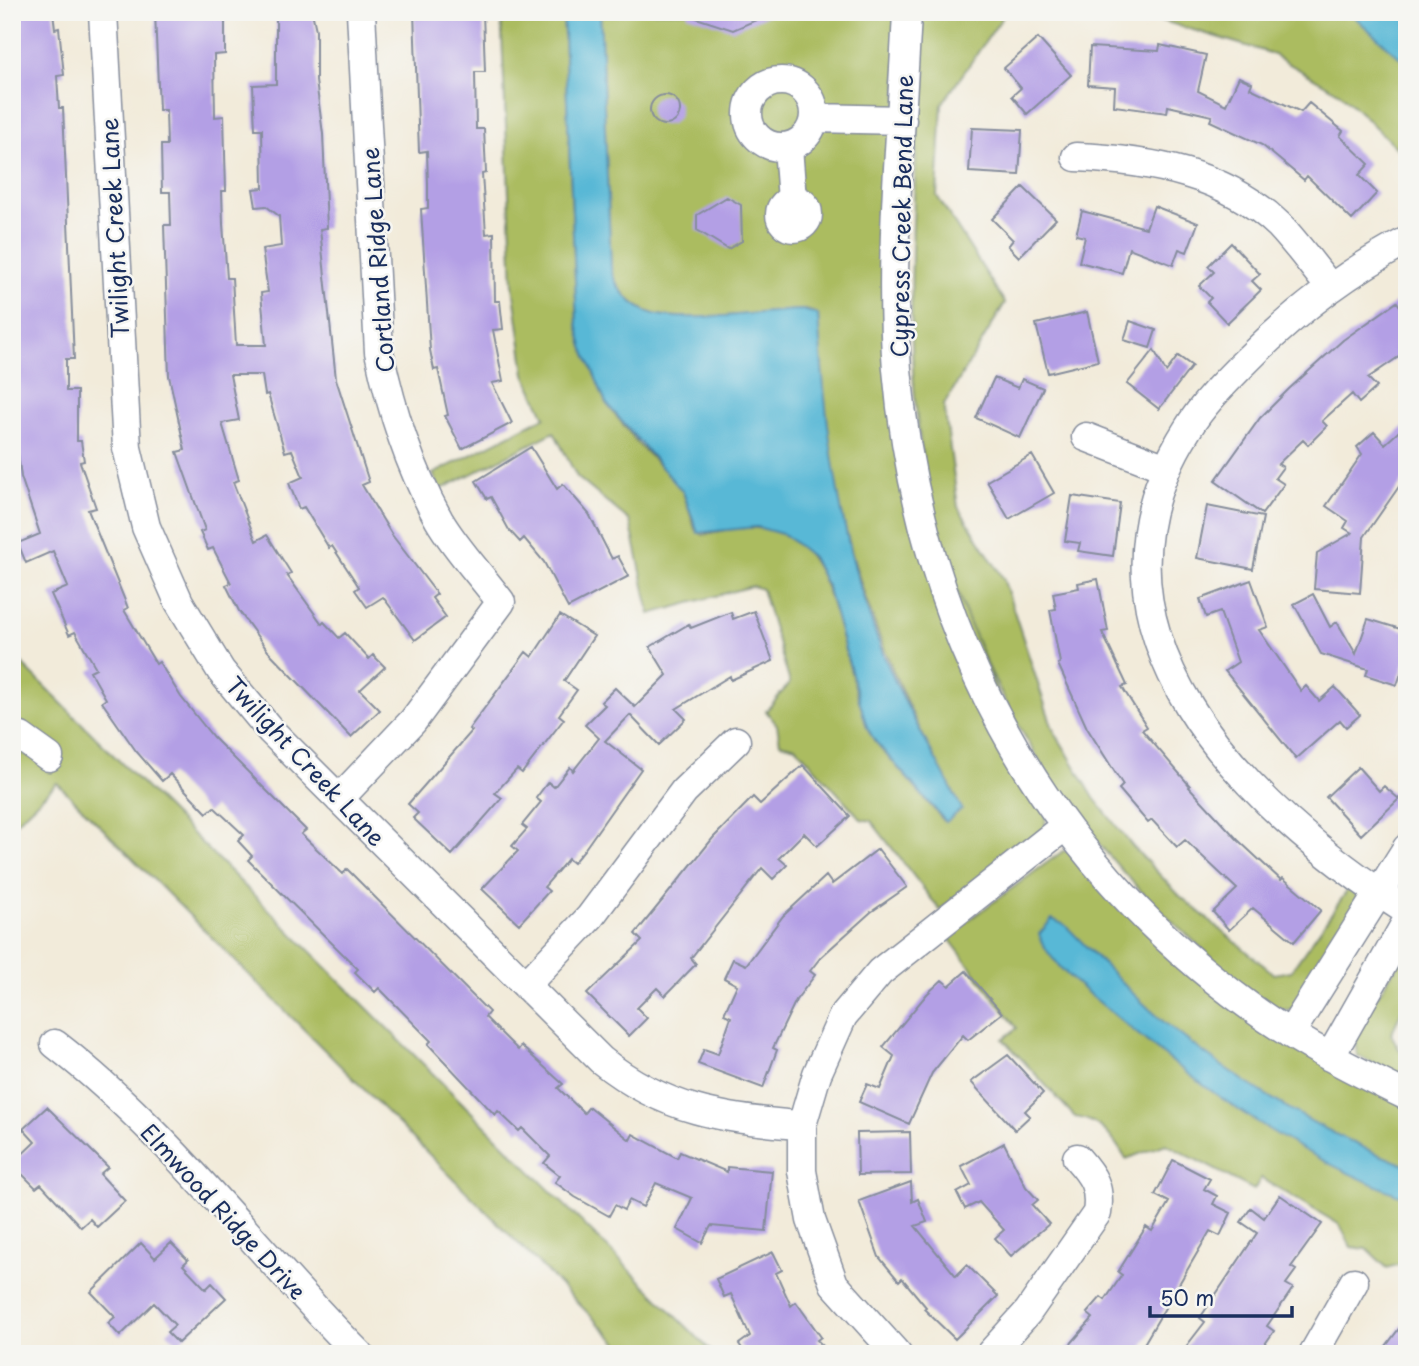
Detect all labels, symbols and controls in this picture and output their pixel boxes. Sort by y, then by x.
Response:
street label: Cypress Creek Bend Lane [881,74,921,358]
street label: Twilight Creek Lane [91,117,137,339]
street label: Cortland Ridge Lane [352,146,402,374]
street label: Twilight Creek Lane [218,668,394,854]
street label: Elmwood Ridge Drive [133,1115,315,1307]
scale bar [1150,1275,1291,1319]
text: 50 m [1160,1281,1214,1313]

